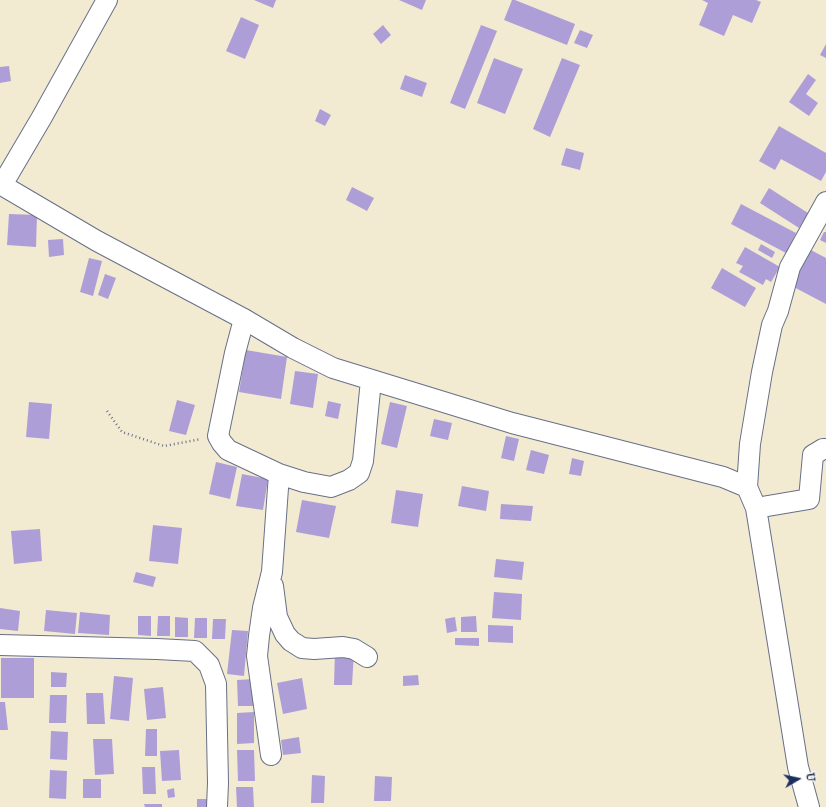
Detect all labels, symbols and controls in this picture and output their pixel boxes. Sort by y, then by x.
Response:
north arrow [778,759,818,799]
text: U [803,772,817,782]

